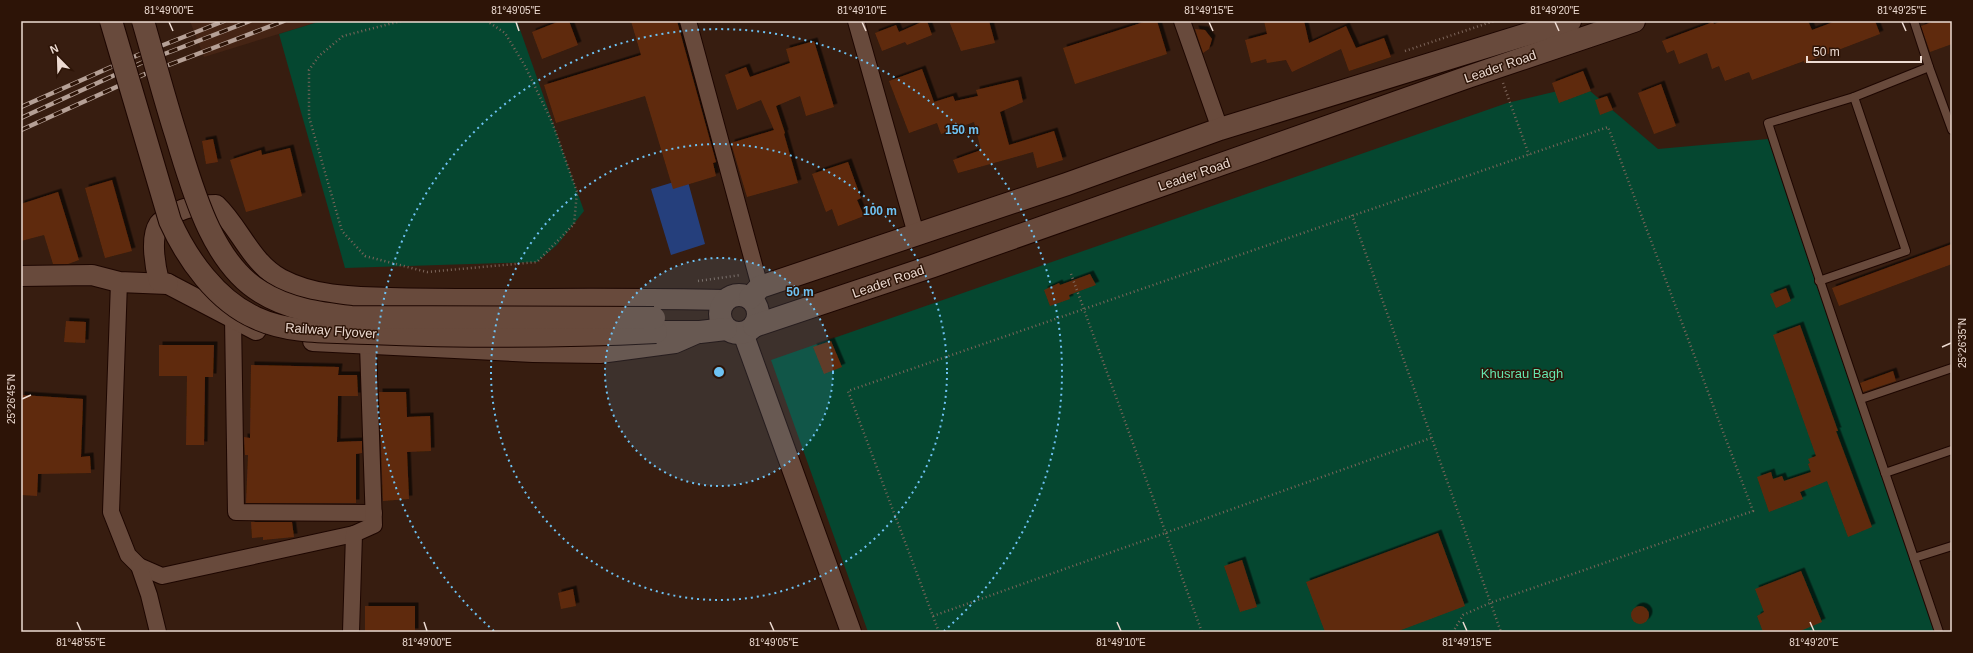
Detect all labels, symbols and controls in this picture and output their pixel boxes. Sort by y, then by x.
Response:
text: 81°49'00"E [144,5,194,16]
text: 81°49'05"E [491,5,541,16]
text: 81°49'10"E [837,5,887,16]
text: 81°49'15"E [1184,5,1234,16]
text: 81°49'20"E [1530,5,1580,16]
text: 81°49'25"E [1877,5,1927,16]
north arrow [38,38,78,78]
scale bar [1807,38,1921,64]
text: N [48,42,60,56]
text: 50 m [1813,45,1840,59]
street label: Leader Road [1462,47,1538,86]
text: 150 m [945,123,979,137]
street label: Leader Road [1156,155,1232,194]
text: 100 m [863,204,897,218]
street label: Leader Road [850,262,926,301]
text: 50 m [786,285,814,299]
text: 25°26'35"N [1957,318,1968,368]
street label: Railway Flyover [285,320,378,341]
centre of rings [712,365,726,379]
park label: Khusrau Bagh [1481,366,1563,381]
text: 25°26'45"N [6,374,17,424]
text: 81°48'55"E [56,637,106,648]
text: 81°49'00"E [402,637,452,648]
text: 81°49'05"E [749,637,799,648]
text: 81°49'10"E [1096,637,1146,648]
text: 81°49'15"E [1442,637,1492,648]
text: 81°49'20"E [1789,637,1839,648]

